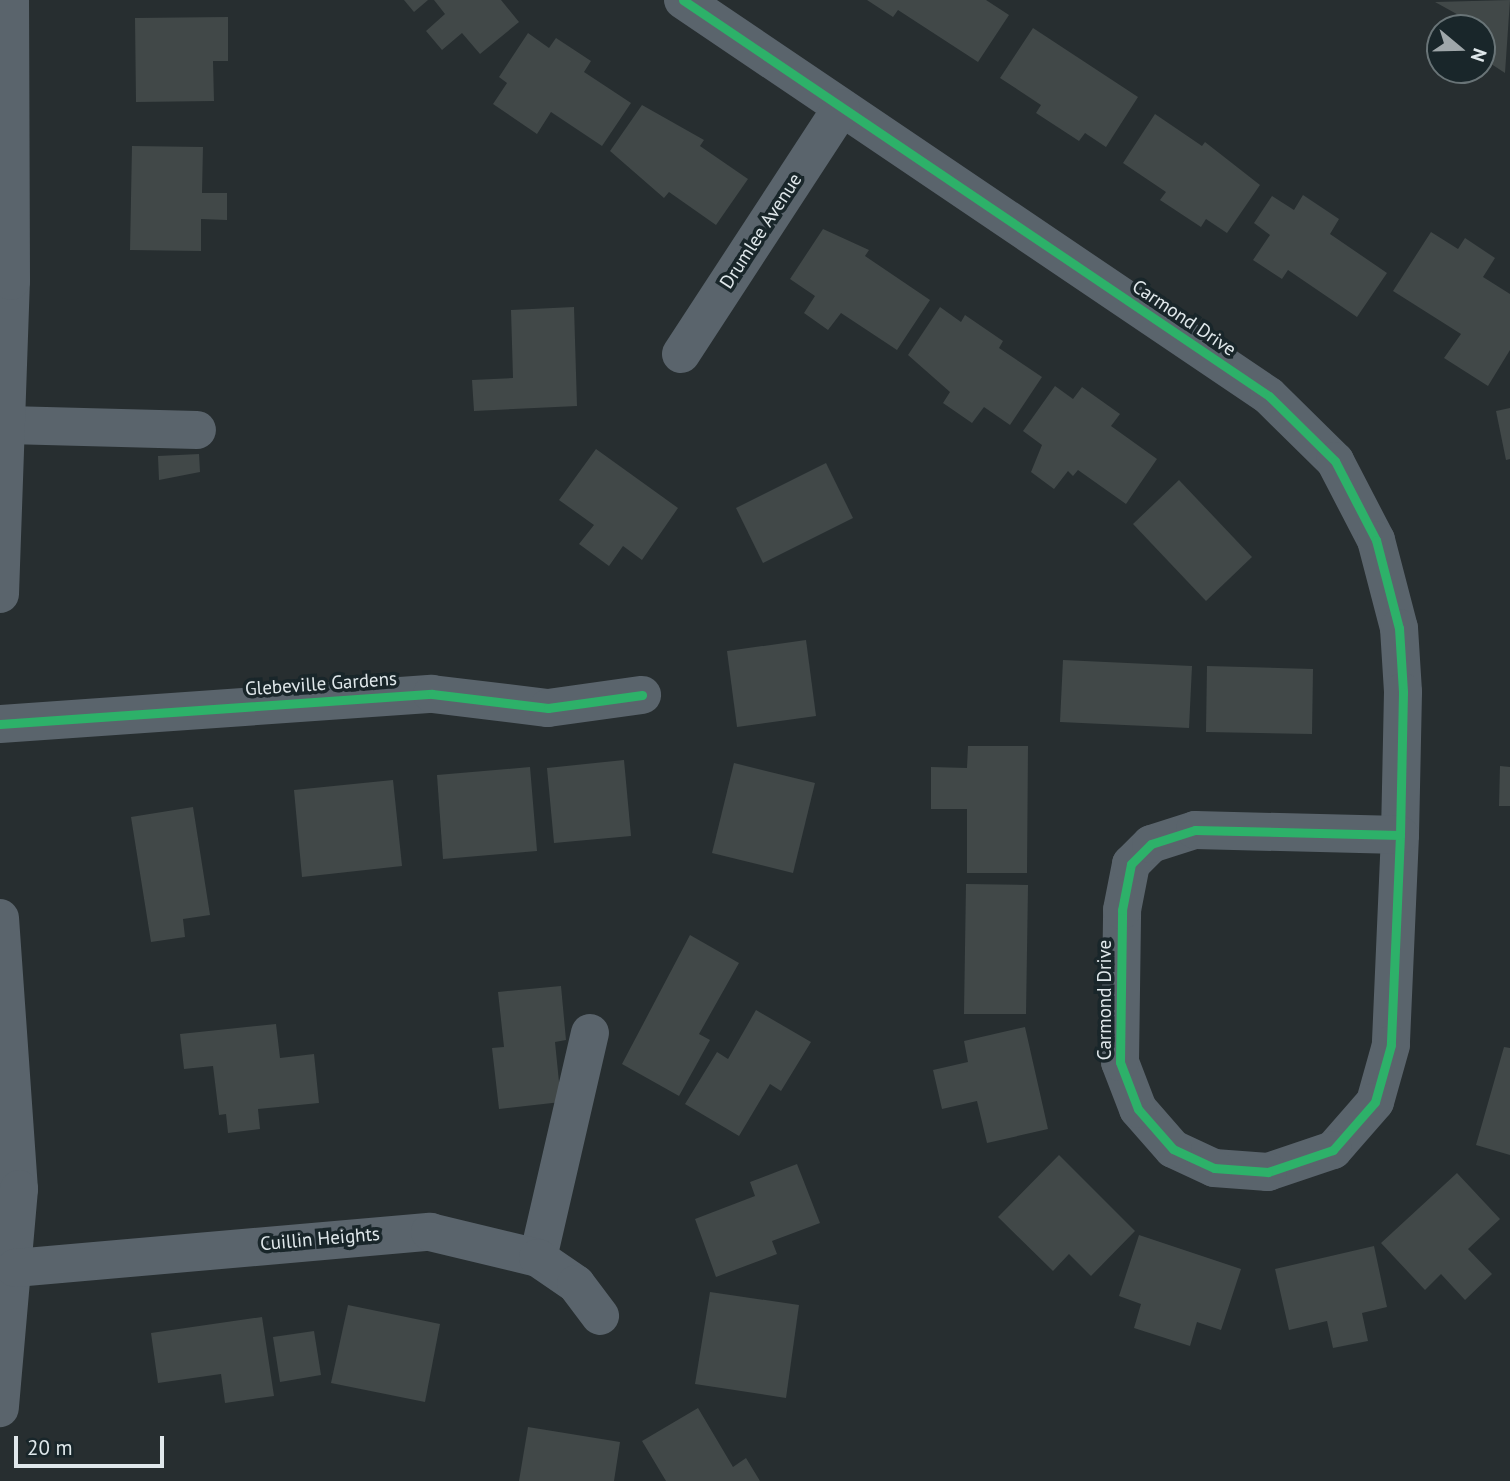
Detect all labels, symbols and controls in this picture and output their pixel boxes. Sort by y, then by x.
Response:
north arrow [1426,14,1496,84]
text: N [1466,45,1492,65]
street label: Drumlee Avenue [715,169,807,293]
street label: Carmond Drive [1128,275,1240,361]
street label: Glebeville Gardens [244,667,398,701]
street label: Carmond Drive [1094,940,1116,1060]
street label: Cuillin Heights [259,1222,381,1256]
scale bar [18,1422,168,1466]
text: 20 m [27,1434,73,1461]

